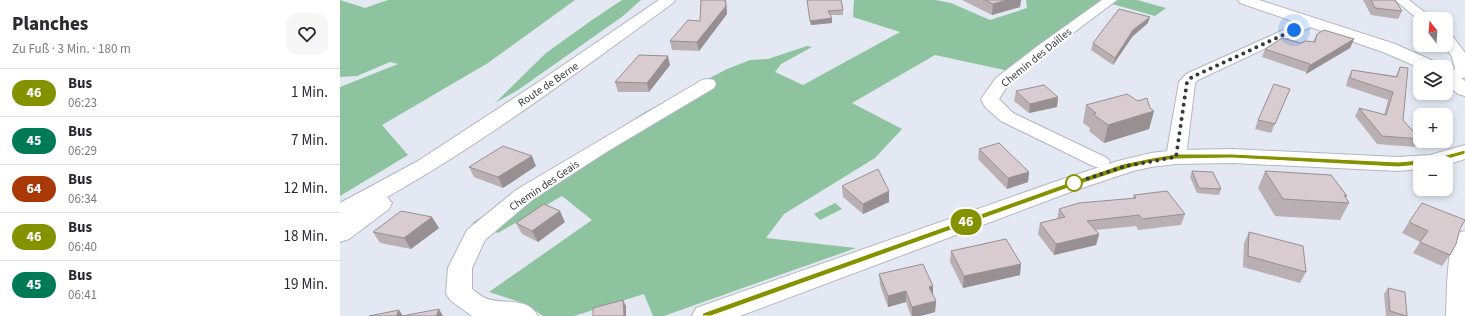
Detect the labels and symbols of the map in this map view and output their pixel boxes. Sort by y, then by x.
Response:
north arrow [1413,12,1453,52]
your location [1284,20,1304,40]
street label: Chemin des Dailles [998,24,1075,91]
street label: Route de Berne [515,58,582,110]
street label: Chemin des Geais [506,156,582,214]
unlabelled marker [1065,174,1083,192]
line badge: 46 [948,209,984,235]

